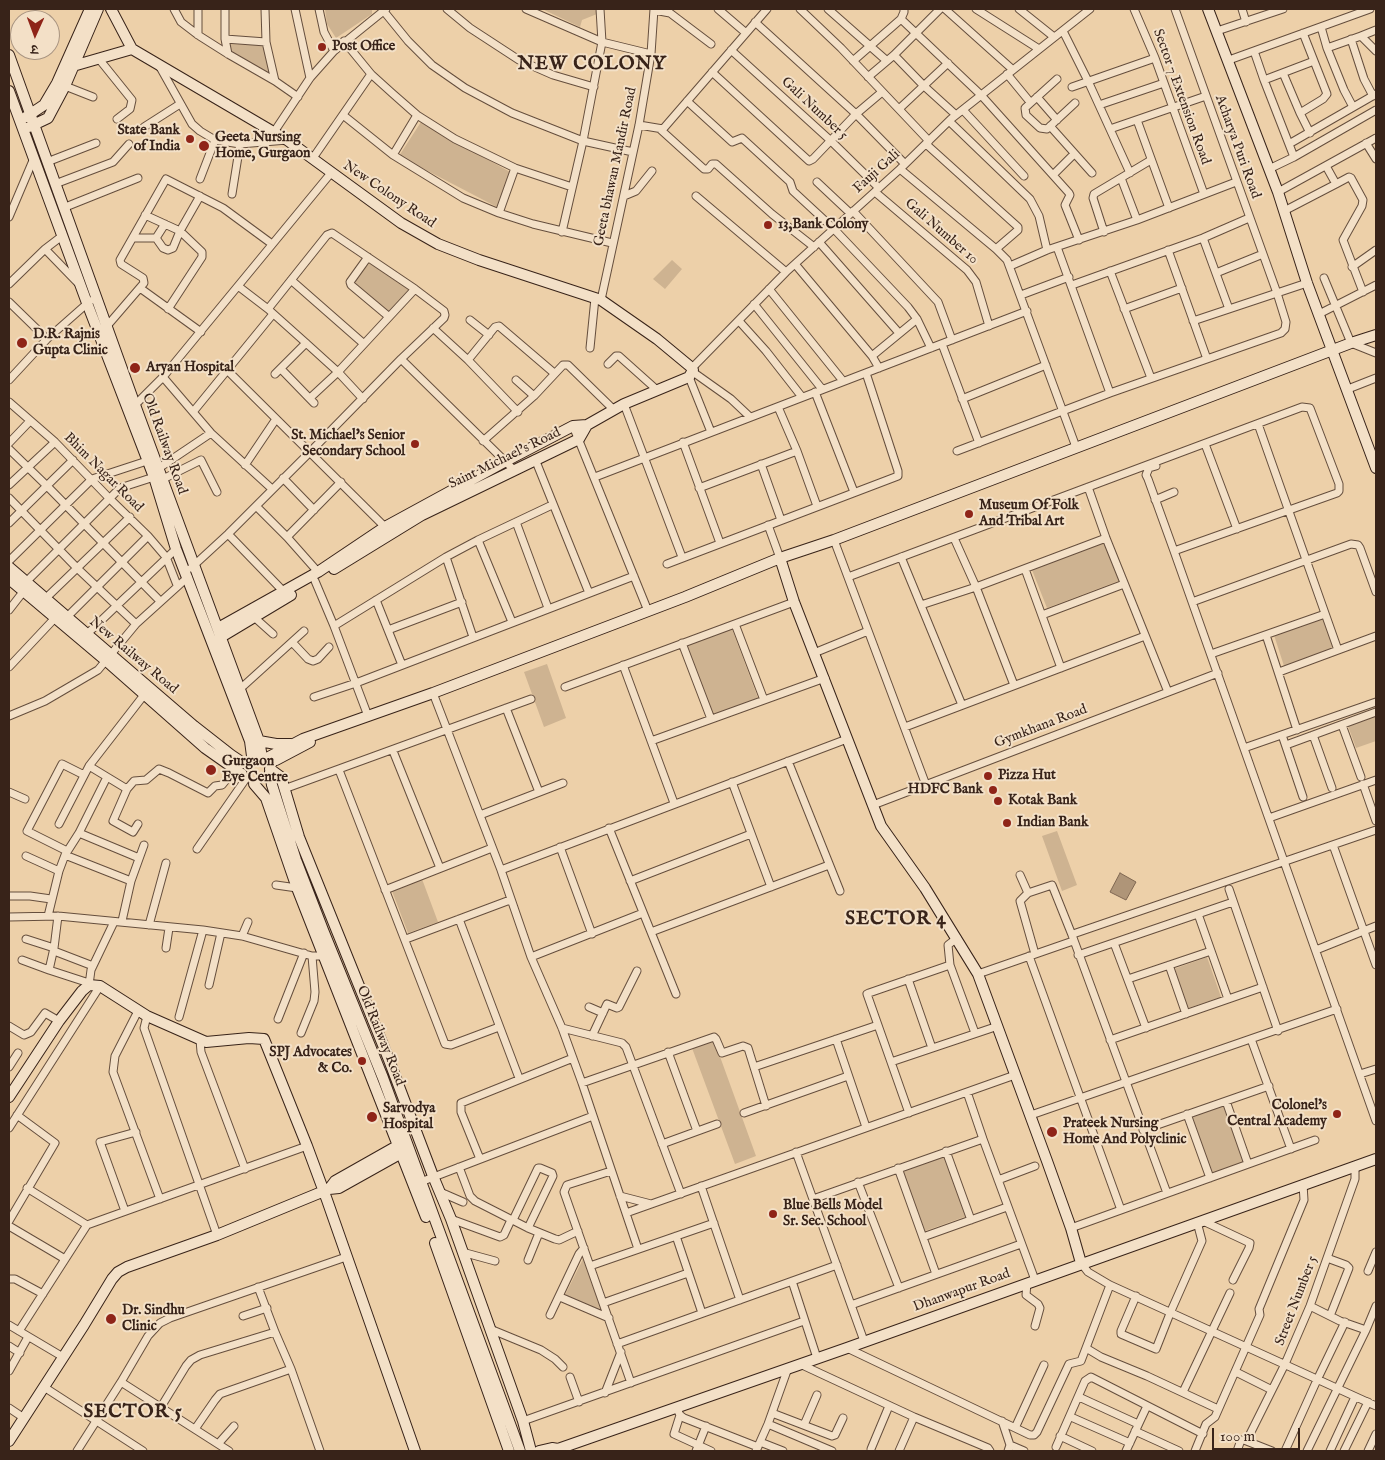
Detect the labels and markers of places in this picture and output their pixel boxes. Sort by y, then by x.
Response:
place label: Post Office [332,39,395,55]
marker: Post Office [316,41,328,53]
place label: State Bank of India [117,123,180,156]
place label: Geeta Nursing Home, Gurgaon [215,130,310,162]
marker: State Bank of India [184,133,196,145]
marker: Geeta Nursing Home, Gurgaon [197,139,211,153]
place label: 13,Bank Colony [778,217,868,233]
marker: 13,Bank Colony [762,219,774,231]
place label: D.R. Rajnis Gupta Clinic [33,327,108,360]
marker: D.R. Rajnis Gupta Clinic [15,336,29,350]
place label: Aryan Hospital [146,360,234,376]
marker: Aryan Hospital [128,361,142,375]
place label: St. Michael's Senior Secondary School [291,428,405,461]
marker: St. Michael's Senior Secondary School [409,438,421,450]
place label: Museum Of Folk And Tribal Art [979,498,1079,530]
marker: Museum Of Folk And Tribal Art [963,508,975,520]
place label: Gurgaon Eye Centre [222,754,288,786]
marker: Gurgaon Eye Centre [204,763,218,777]
place label: Pizza Hut [998,768,1056,784]
marker: Pizza Hut [982,770,994,782]
place label: HDFC Bank [908,782,983,798]
marker: HDFC Bank [987,784,999,796]
place label: Kotak Bank [1008,793,1077,809]
marker: Kotak Bank [992,795,1004,807]
place label: Indian Bank [1017,815,1089,831]
marker: Indian Bank [1001,817,1013,829]
place label: SPJ Advocates & Co. [269,1045,352,1078]
marker: SPJ Advocates & Co. [356,1055,368,1067]
place label: Colonel's Central Academy [1227,1098,1327,1130]
place label: Sarvodya Hospital [383,1101,435,1134]
marker: Colonel's Central Academy [1331,1108,1343,1120]
marker: Sarvodya Hospital [365,1110,379,1124]
place label: Prateek Nursing Home And Polyclinic [1063,1116,1186,1148]
marker: Prateek Nursing Home And Polyclinic [1045,1125,1059,1139]
place label: Blue Bells Model Sr. Sec. School [783,1198,882,1230]
marker: Blue Bells Model Sr. Sec. School [767,1208,779,1220]
place label: Dr. Sindhu Clinic [122,1303,185,1335]
marker: Dr. Sindhu Clinic [104,1312,118,1326]

